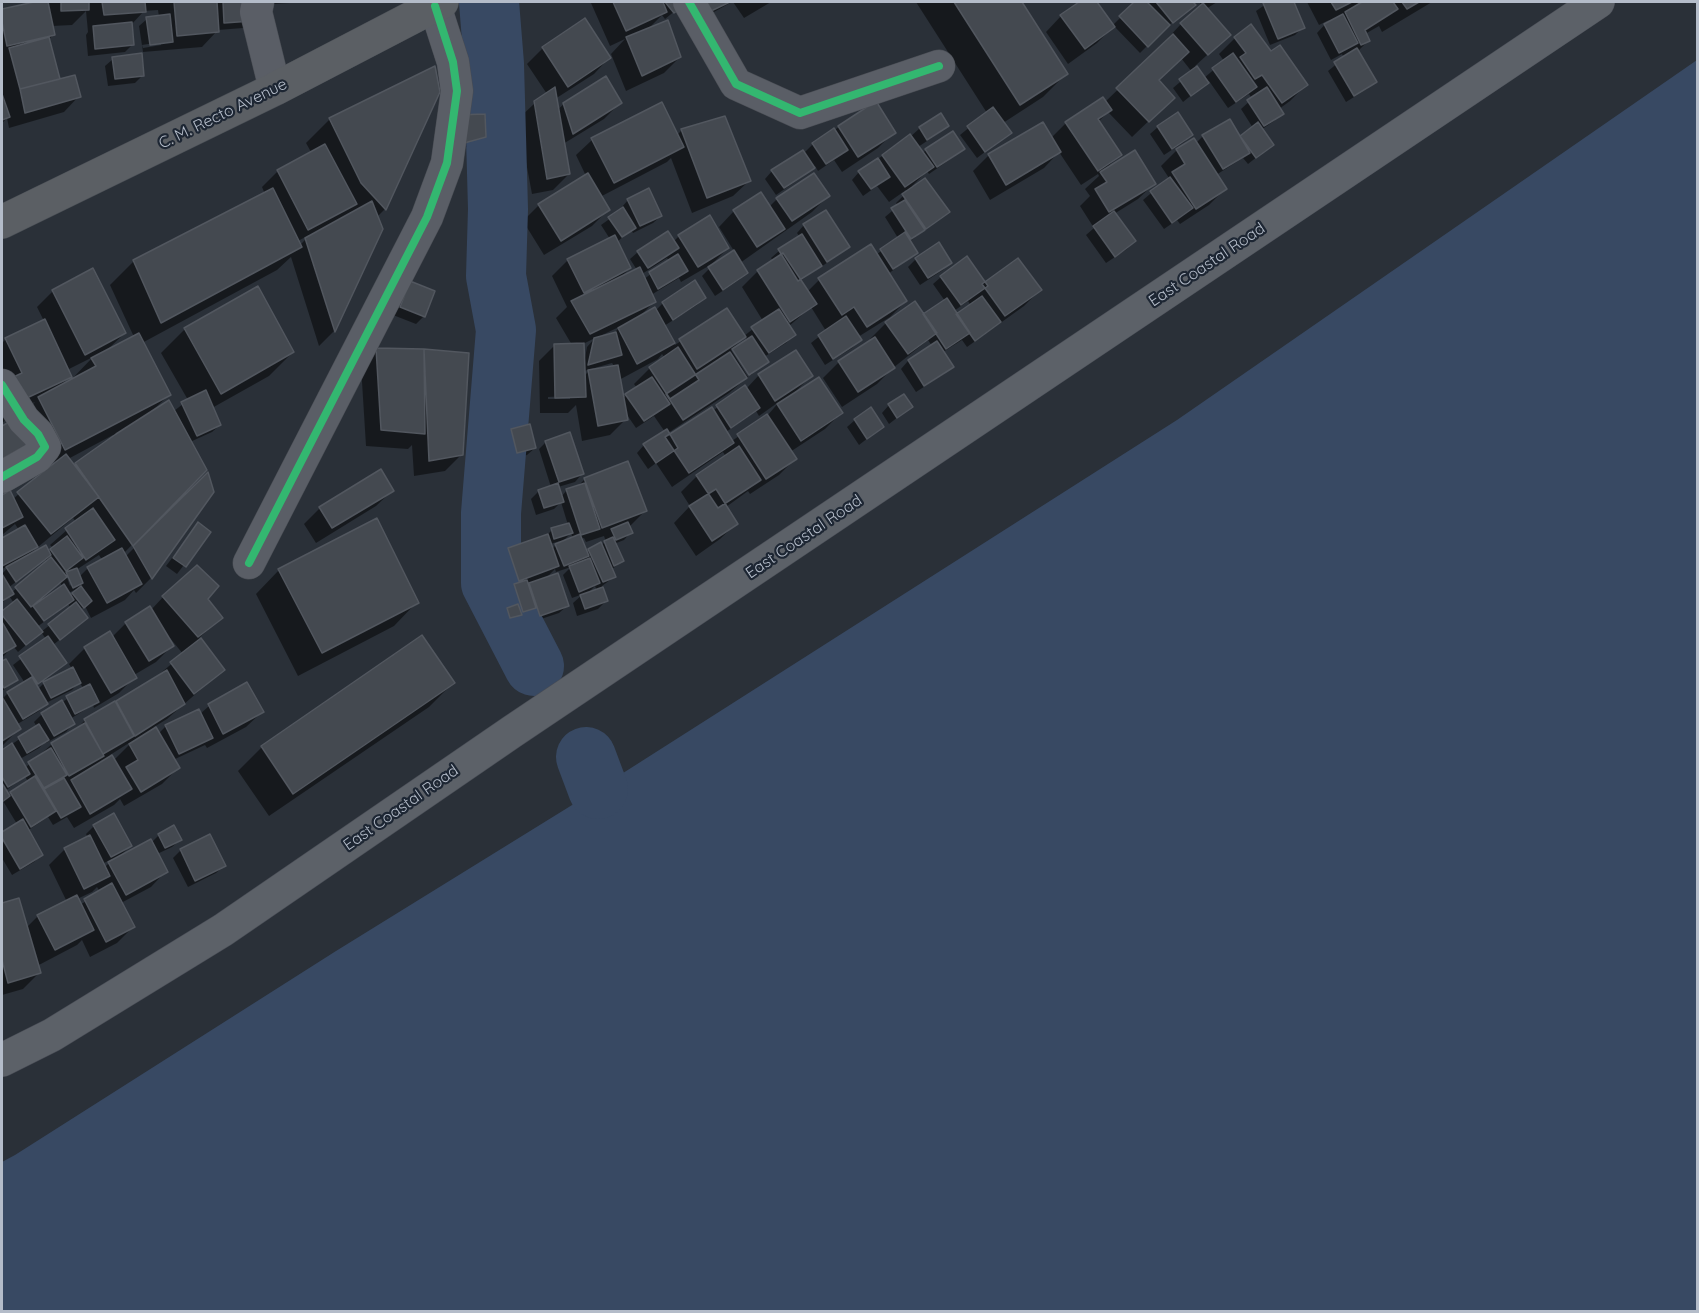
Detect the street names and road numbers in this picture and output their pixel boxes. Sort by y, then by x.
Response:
street label: C. M. Recto Avenue [156,75,290,153]
street label: East Coastal Road [1145,219,1269,311]
street label: East Coastal Road [742,491,866,583]
street label: East Coastal Road [340,761,462,855]

